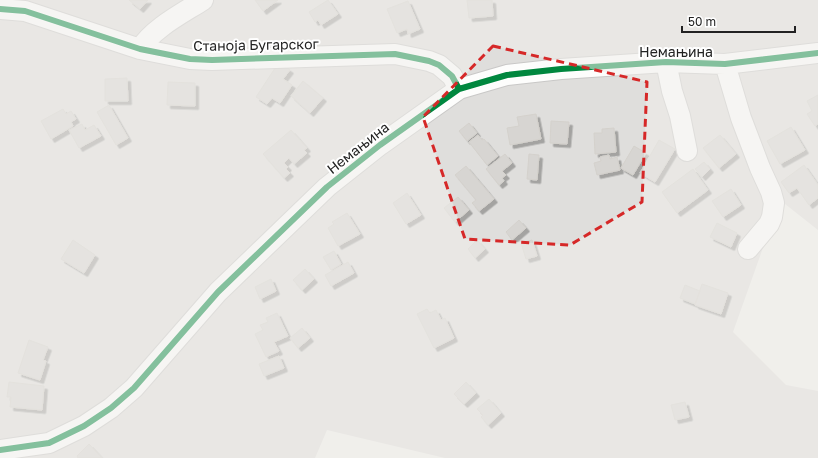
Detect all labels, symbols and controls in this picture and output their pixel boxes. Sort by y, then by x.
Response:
scale bar [682,8,795,34]
text: 50 m [688,14,716,29]
street label: Станоја Бугарског [193,35,320,54]
street label: Немањина [639,43,713,60]
street label: Немањина [323,118,392,177]

